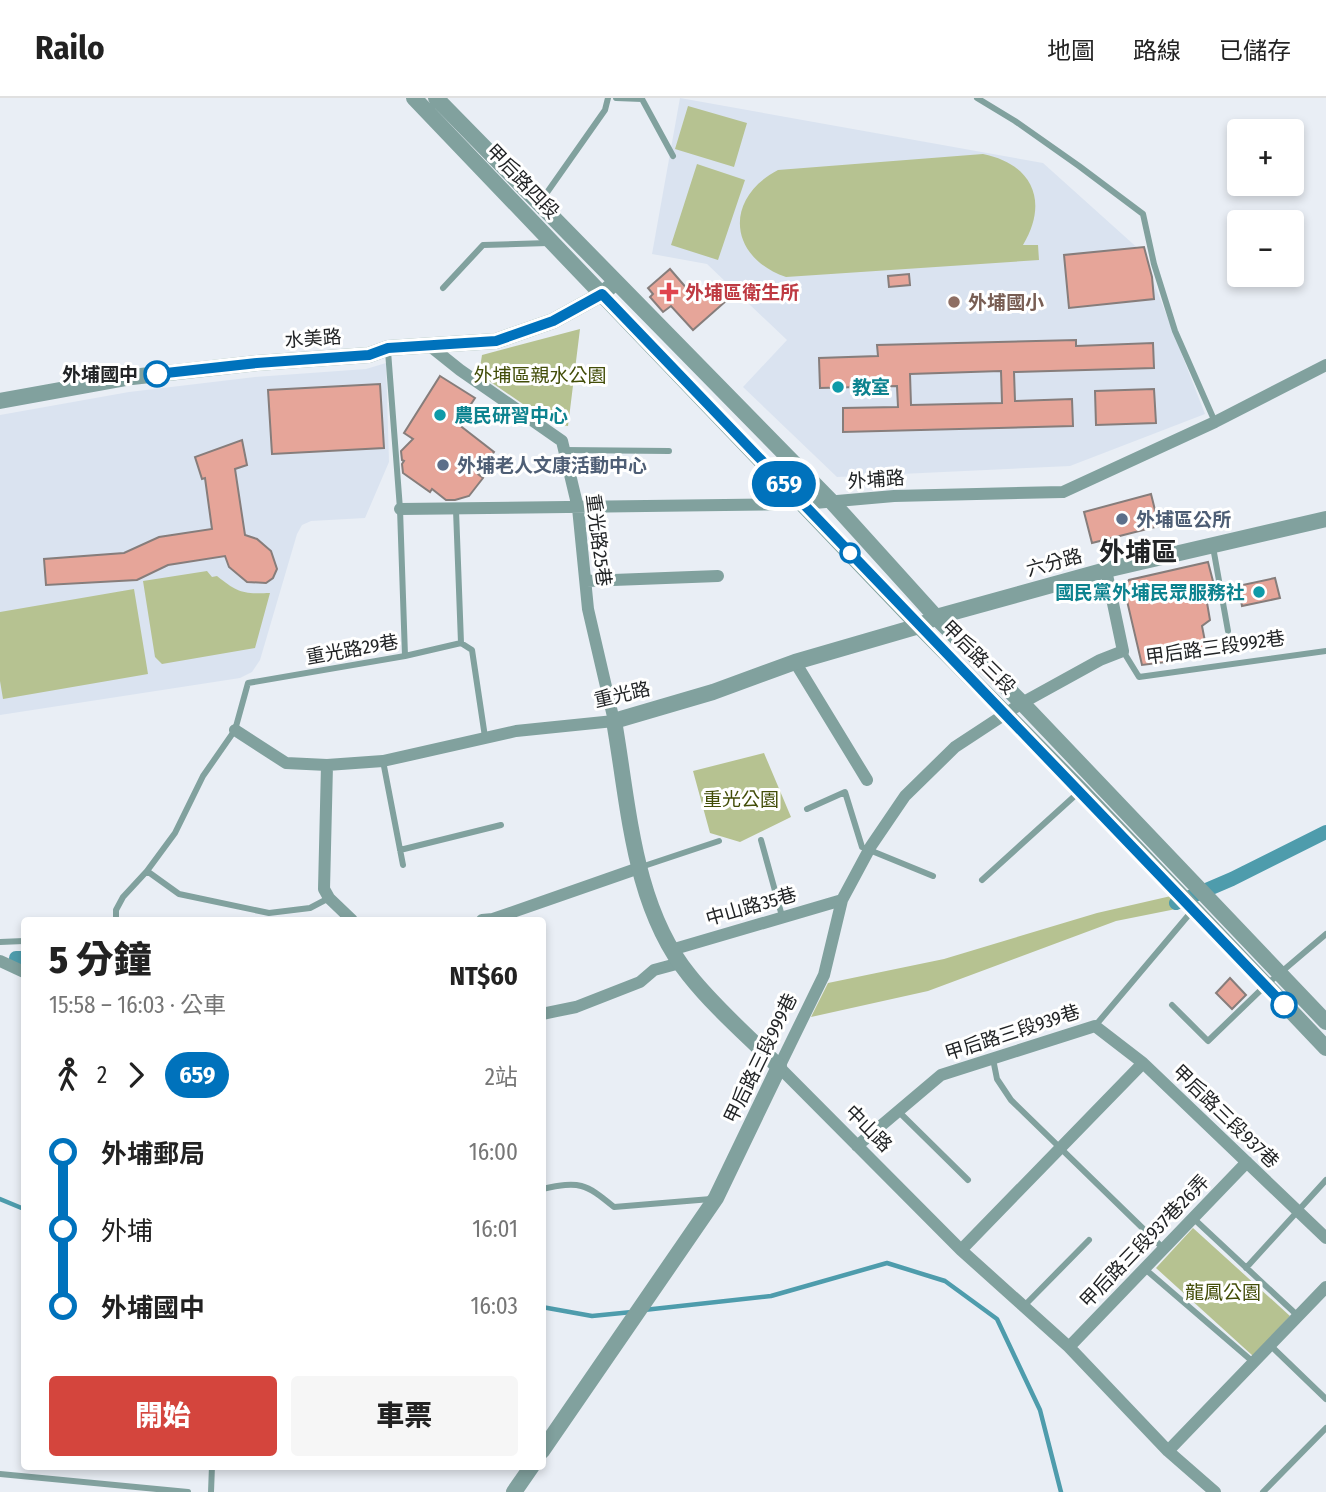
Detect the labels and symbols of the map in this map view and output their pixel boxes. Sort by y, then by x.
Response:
street label: 甲后路四段 [481,139,564,224]
place label: 外埔區衛生所 [685,281,799,304]
marker: 外埔區衛生所 [659,282,679,302]
place label: 外埔國小 [968,291,1044,314]
marker: 外埔國小 [946,294,962,310]
street label: 水美路 [284,325,342,352]
marker: 外埔國中 [144,361,170,387]
place label: 外埔國中 [62,363,138,386]
park label: 外埔區親水公園 [473,364,607,387]
place label: 教室 [852,376,890,399]
marker: 教室 [830,379,846,395]
place label: 農民研習中心 [454,404,568,427]
marker: 農民研習中心 [432,407,448,423]
place label: 外埔老人文康活動中心 [457,454,647,477]
marker: 外埔老人文康活動中心 [435,457,451,473]
line badge: 659 [744,461,824,507]
street label: 外埔路 [847,466,905,493]
street label: 重光路25巷 [581,492,616,588]
place label: 外埔區公所 [1136,508,1231,531]
marker: 外埔區公所 [1114,511,1130,527]
district label: 外埔區 [1099,537,1177,568]
unlabelled marker [840,543,860,563]
street label: 六分路 [1024,544,1085,581]
place label: 國民黨外埔民眾服務社 [1055,581,1245,604]
marker: 國民黨外埔民眾服務社 [1251,584,1267,600]
street label: 甲后路三段 [937,616,1020,699]
street label: 甲后路三段992巷 [1144,626,1286,669]
street label: 重光路29巷 [304,630,400,669]
street label: 重光路 [592,677,652,712]
park label: 重光公園 [703,788,779,811]
street label: 中山路35巷 [703,883,799,930]
street label: 甲后路三段999巷 [719,989,802,1127]
unlabelled marker [1271,992,1297,1018]
street label: 甲后路三段939巷 [942,1000,1082,1065]
street label: 甲后路三段937巷 [1168,1060,1284,1173]
street label: 中山路 [840,1100,897,1157]
street label: 甲后路三段937巷26弄 [1075,1170,1214,1313]
park label: 龍鳳公園 [1185,1281,1261,1304]

